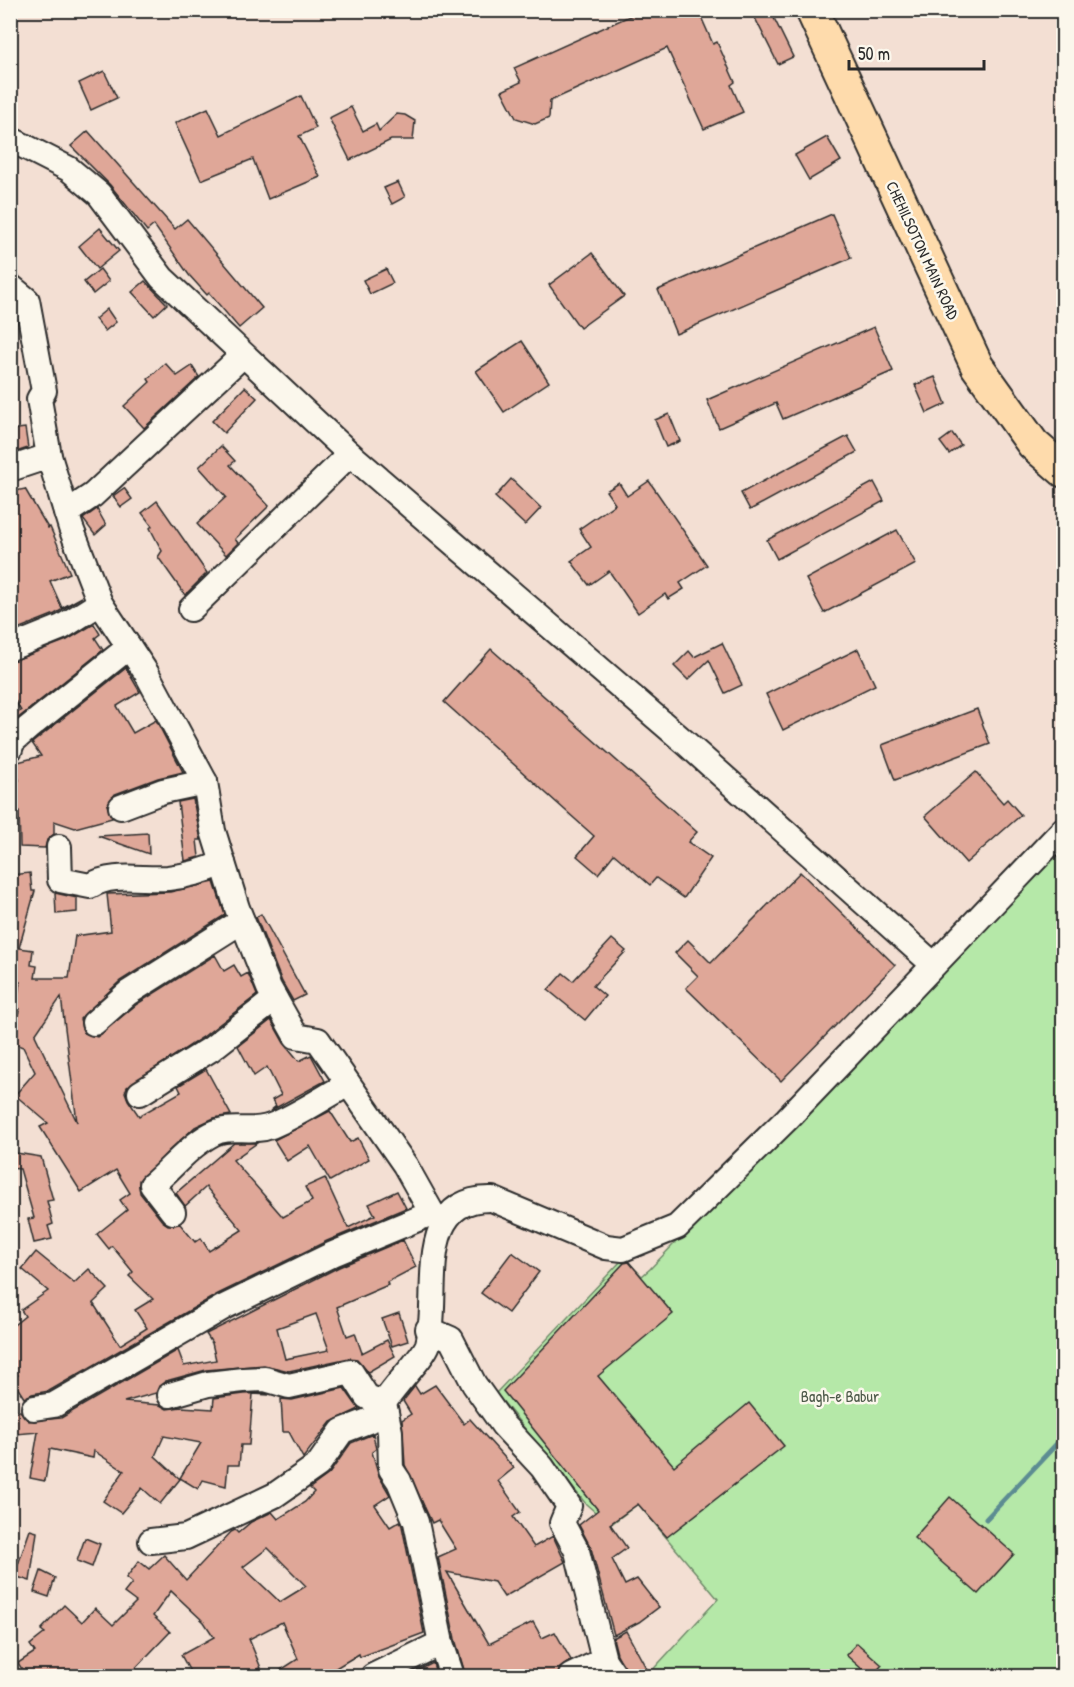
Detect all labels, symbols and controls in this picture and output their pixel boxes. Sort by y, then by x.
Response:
scale bar [849,33,984,71]
text: 50 m [858,41,890,66]
street label: CHEHILSOTON MAIN ROAD [881,177,965,323]
park label: Bagh-e Babur [801,1385,879,1407]

